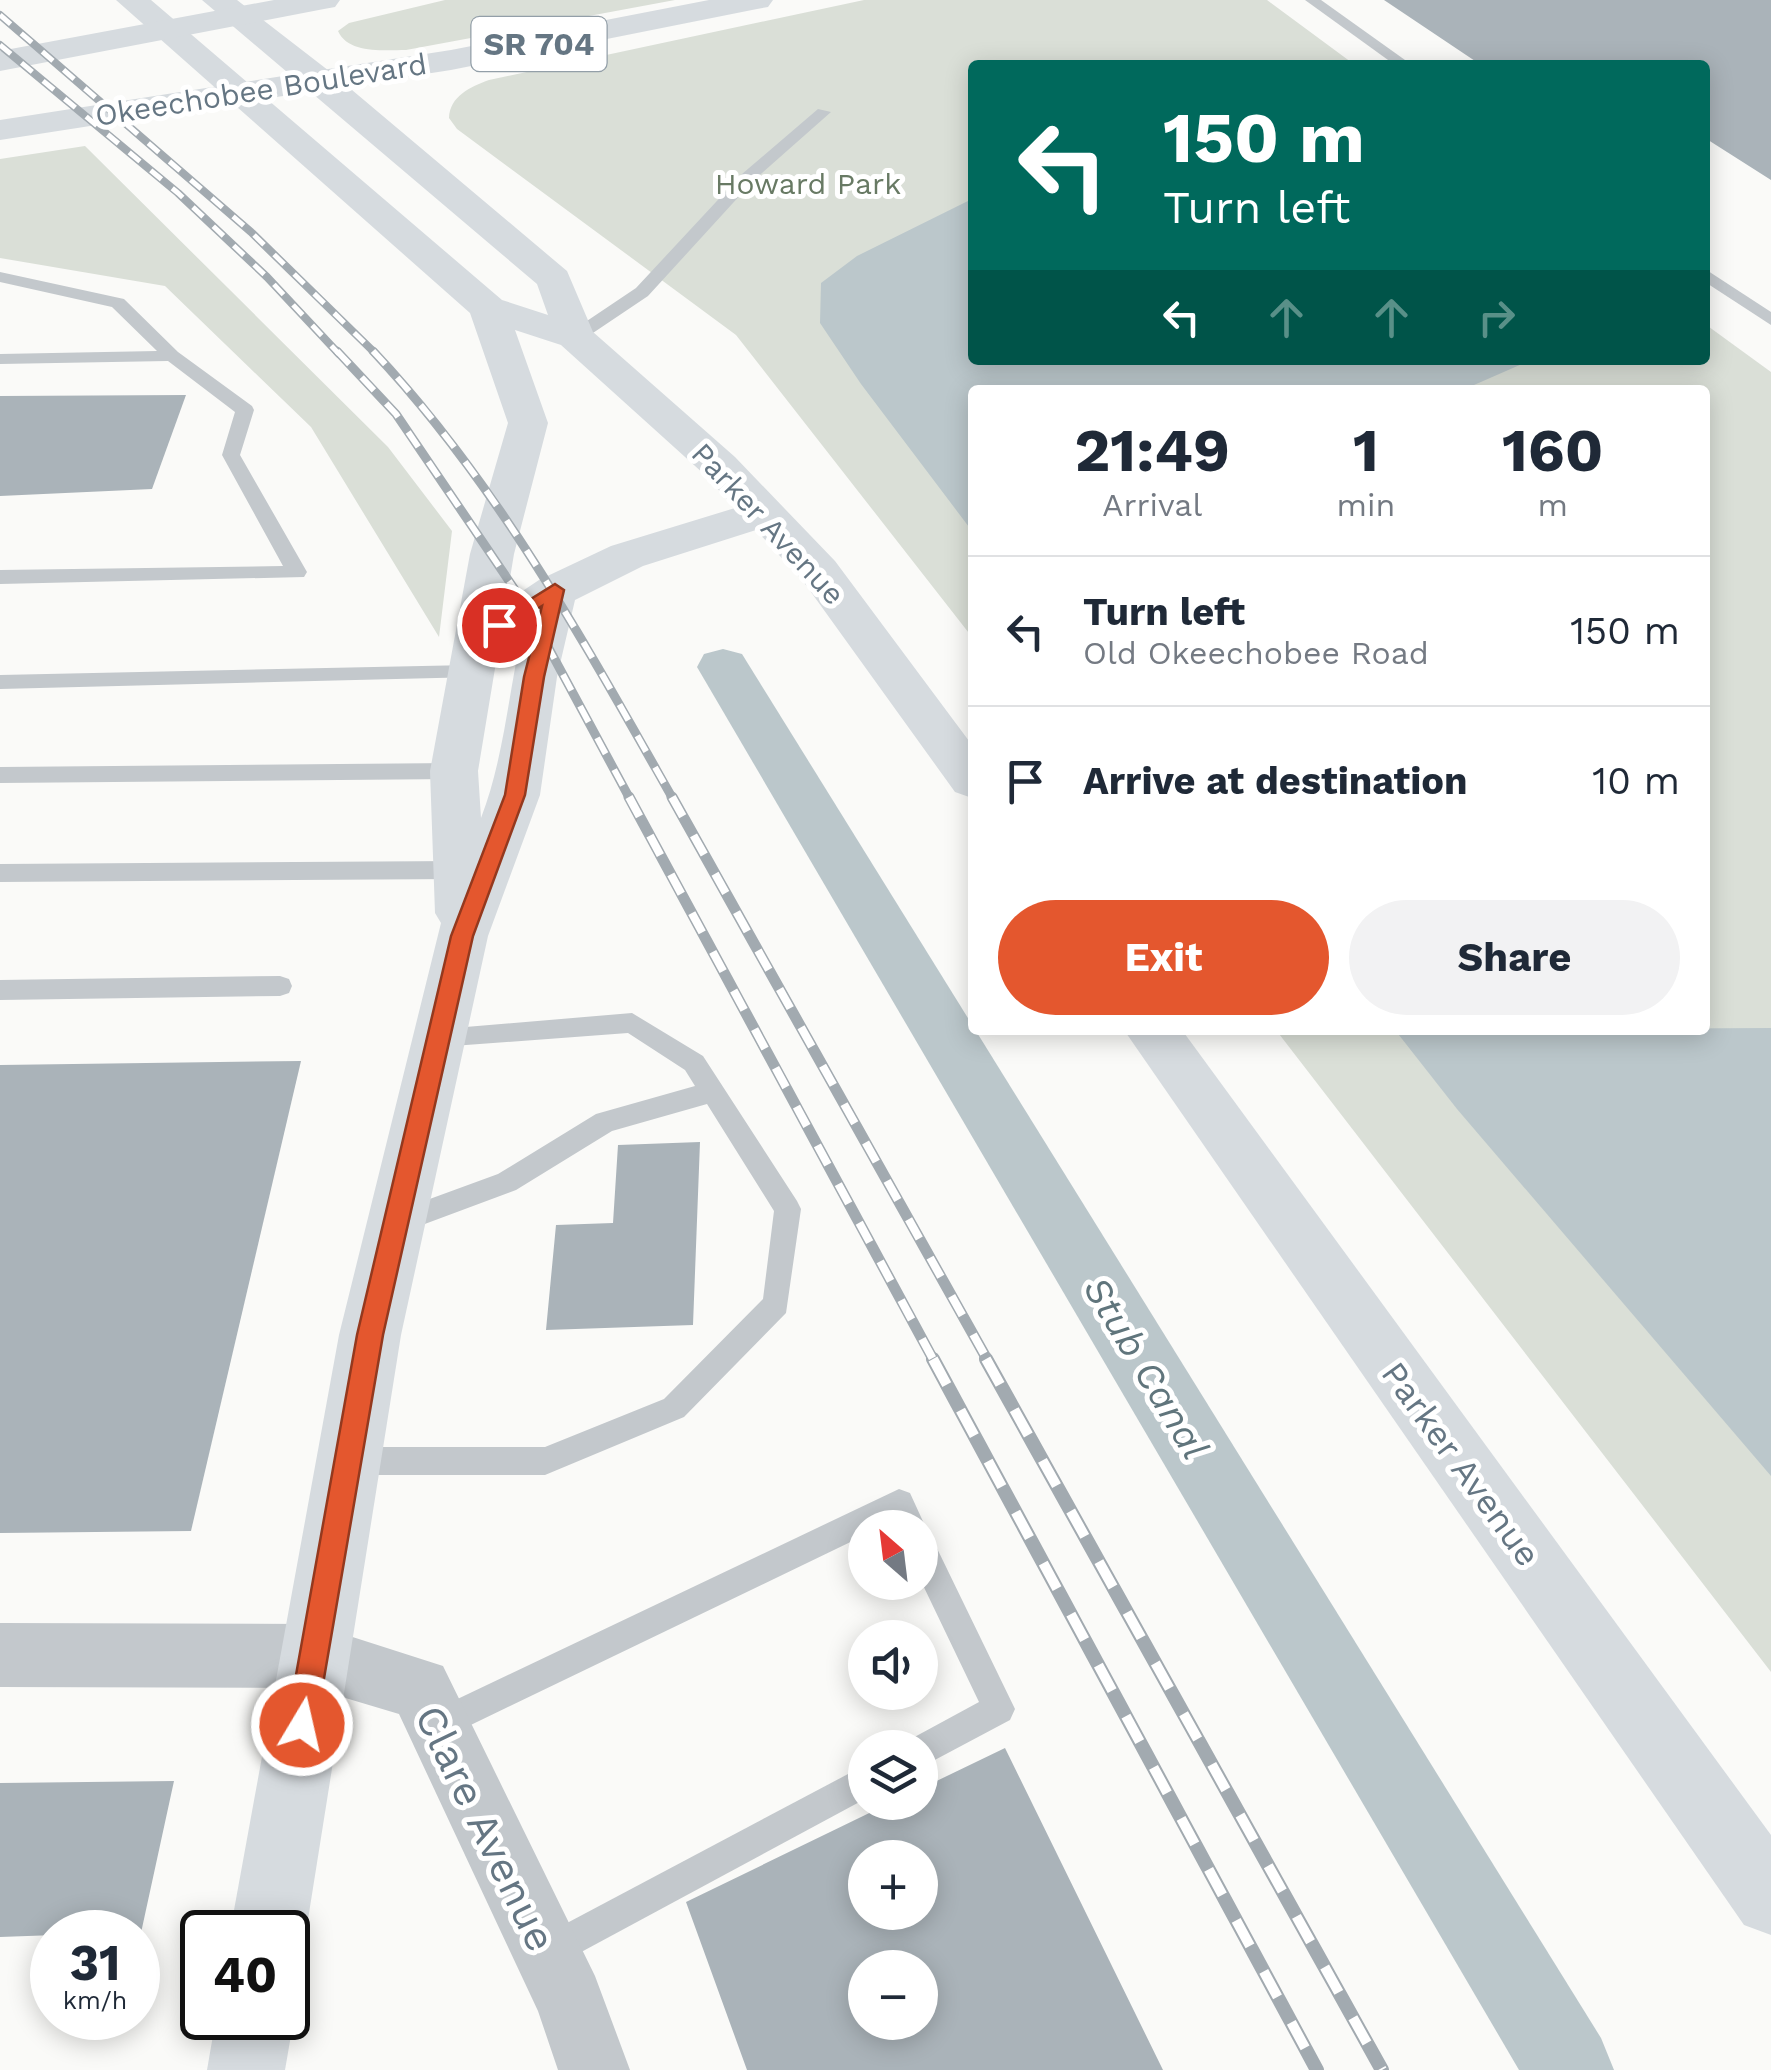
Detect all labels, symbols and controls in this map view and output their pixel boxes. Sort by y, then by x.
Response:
road number: SR 704 [472,17,606,71]
street label: Okeechobee Boulevard [93,46,429,133]
text: 150 m [1163,97,1365,179]
icon: left [998,100,1128,230]
park label: Howard Park [715,166,901,201]
text: Turn left [1163,181,1350,234]
icon: left [1154,290,1209,345]
icon: ahead [1259,290,1314,345]
icon: ahead [1364,290,1419,345]
icon: right [1469,290,1524,345]
text: 21:49 [1075,415,1230,486]
text: 1 [1353,415,1379,486]
text: 160 [1502,415,1603,486]
street label: Parker Avenue [685,436,852,612]
text: Arrival [1102,486,1202,524]
text: min [1337,486,1395,524]
text: m [1537,486,1568,524]
pin [457,583,542,668]
text: Turn left [1083,590,1245,634]
icon: arrive [472,598,527,653]
icon: left [998,604,1053,659]
text: 150 m [1570,609,1680,653]
text: Old Okeechobee Road [1083,634,1429,672]
icon: arrive [998,754,1053,809]
text: Arrive at destination [1083,759,1468,803]
text: 10 m [1592,759,1680,803]
button: Exit [998,900,1329,1015]
button: Share [1349,900,1680,1015]
water label: Stub Canal [1074,1269,1218,1467]
street label: Parker Avenue [1373,1353,1549,1575]
north arrow [848,1510,938,1600]
map controls [848,1510,938,2040]
button: sound [848,1620,938,1710]
position arrow [250,1673,354,1777]
street label: Clare Avenue [405,1697,566,1959]
button: layers [848,1730,938,1820]
button: + [848,1840,938,1930]
speed limit sign: 40 [180,1910,310,2040]
text: 31 [69,1933,121,1992]
button: − [848,1950,938,2040]
text: km/h [63,1986,127,2015]

